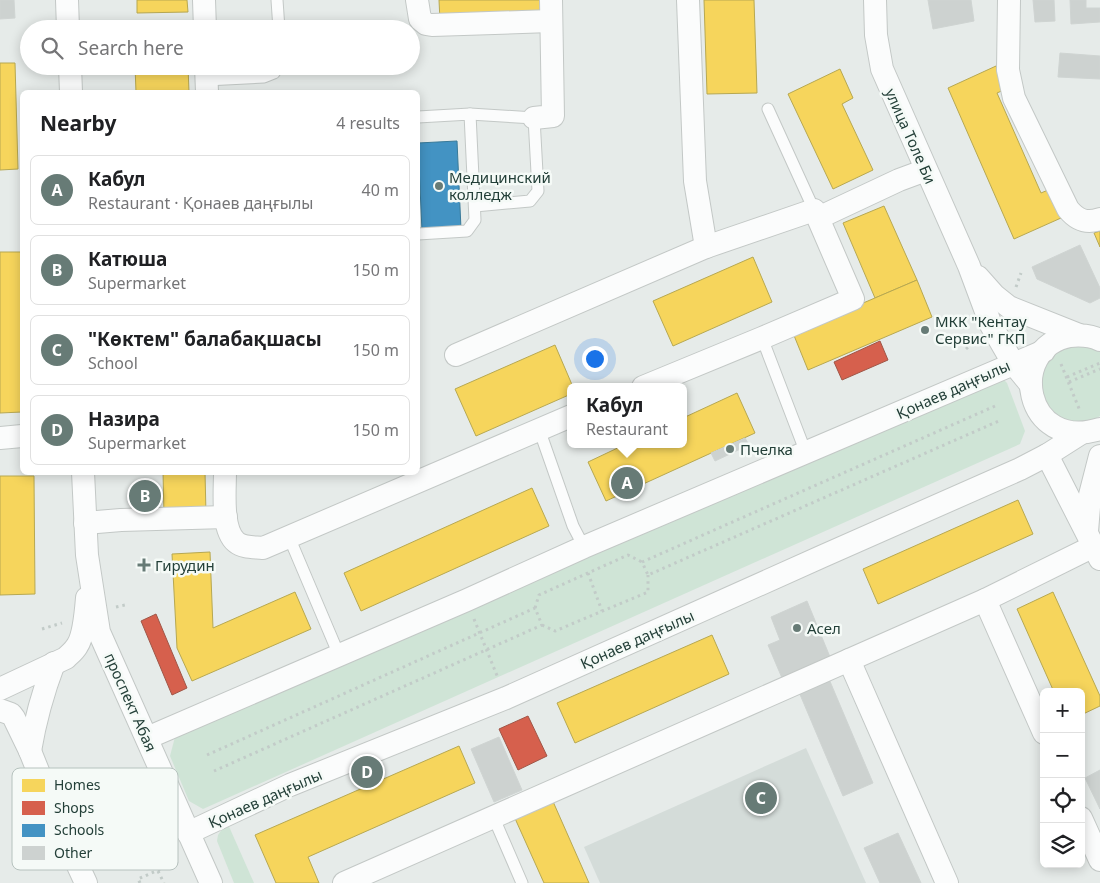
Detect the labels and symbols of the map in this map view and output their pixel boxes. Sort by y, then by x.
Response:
street label: улица Толе Би [881,85,941,187]
place label: Медицинский колледж [449,167,551,204]
marker: Медицинский колледж [433,180,445,192]
place label: МКК "Кентау Сервис" ГКП [935,311,1027,348]
marker: МКК "Кентау Сервис" ГКП [919,324,931,336]
your location [582,346,608,372]
street label: Қонаев даңғылы [893,355,1013,423]
place label: Пчелка [740,439,793,459]
marker: Пчелка [724,443,736,455]
pin: A [611,464,643,502]
pin: B [129,477,161,515]
place label: Гирудин [155,555,215,575]
marker: Гирудин [137,558,151,572]
street label: Қонаев даңғылы [577,605,697,673]
place label: Асел [807,618,841,638]
marker: Асел [791,622,803,634]
street label: проспект Абая [100,649,162,755]
pin: D [351,753,383,791]
street label: Қонаев даңғылы [205,764,325,832]
legend [12,768,178,870]
text: Homes [54,775,101,794]
pin: C [745,779,777,817]
text: Shops [54,798,94,817]
text: Schools [54,820,105,839]
text: Other [54,843,93,862]

